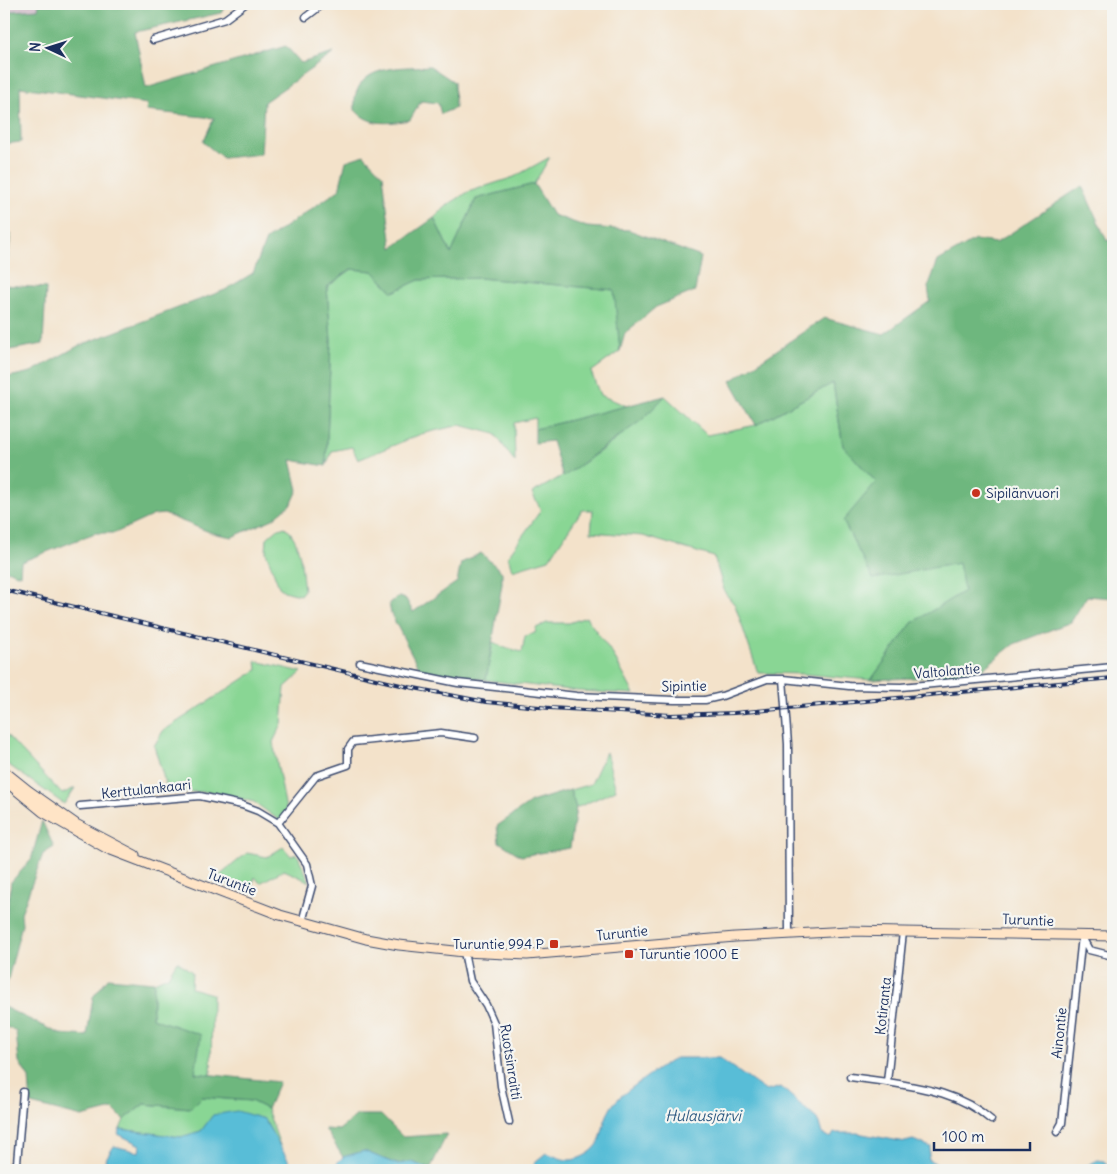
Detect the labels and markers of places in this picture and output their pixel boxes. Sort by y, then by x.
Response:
place label: Sipilänvuori [986,484,1059,502]
marker: Sipilänvuori [970,487,982,499]
place label: Turuntie 994 P [453,935,544,953]
marker: Turuntie 994 P [548,938,560,950]
place label: Turuntie 1000 E [639,945,739,963]
marker: Turuntie 1000 E [623,948,635,960]

